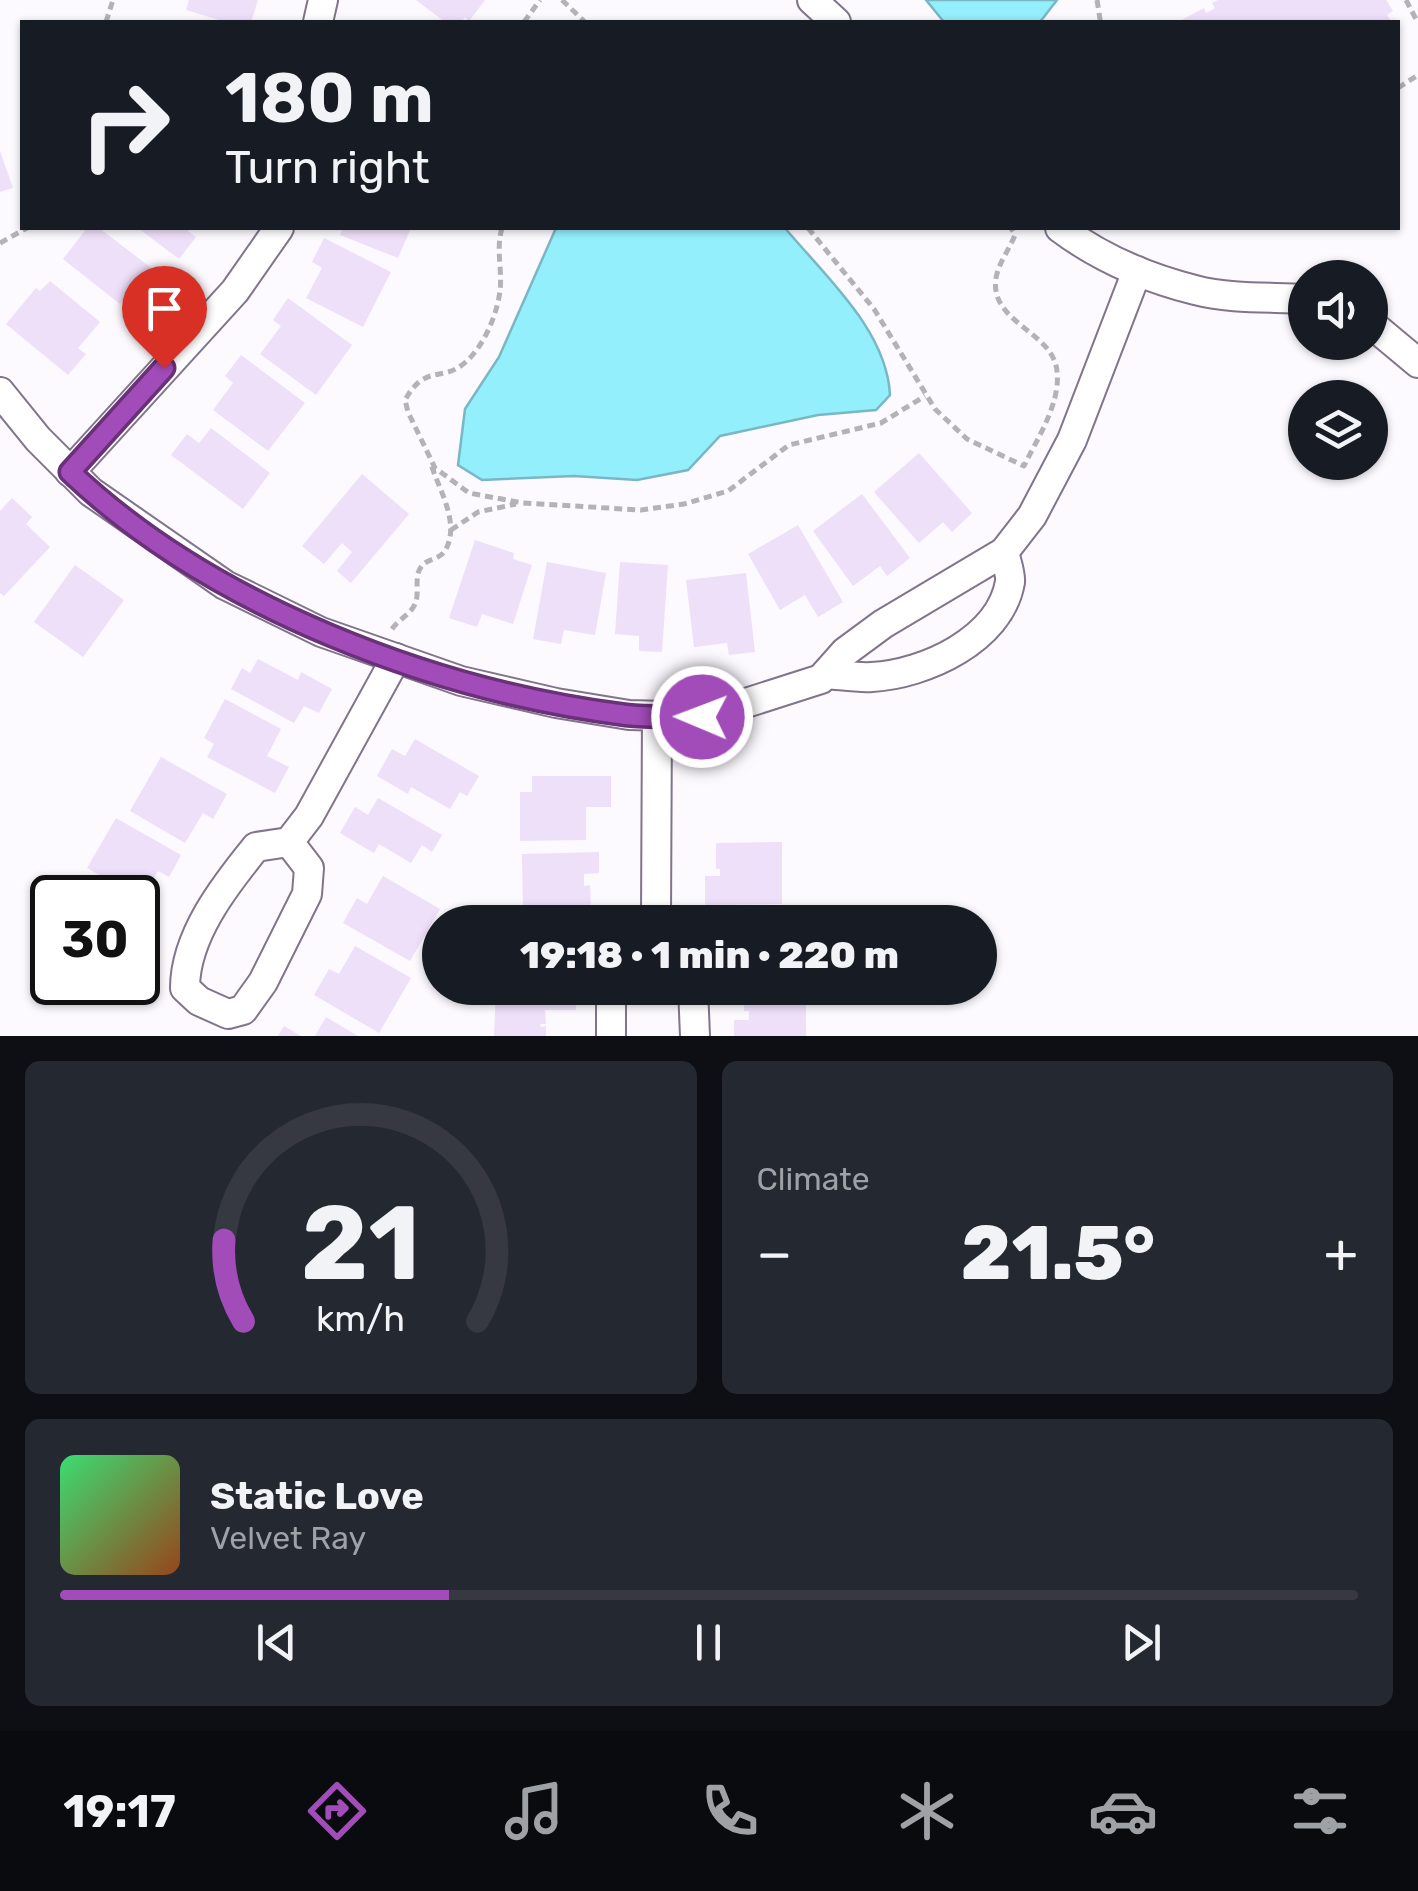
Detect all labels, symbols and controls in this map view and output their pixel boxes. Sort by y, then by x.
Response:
text: 180 m [225,57,434,140]
icon: right [60,60,190,190]
text: Turn right [225,141,429,194]
map controls [1288,260,1388,480]
button: sound [1288,260,1388,360]
pin [122,266,207,369]
icon: arrive [137,281,192,336]
button: layers [1288,380,1388,480]
position arrow [650,665,754,769]
speed limit sign: 30 [30,875,160,1005]
text: 19:18 · 1 min · 220 m [520,932,899,978]
text: Climate [757,1160,870,1198]
text: 21 [301,1182,420,1305]
text: 21.5° [961,1209,1155,1298]
text: − [757,1221,792,1286]
text: + [1324,1221,1358,1286]
text: km/h [316,1298,405,1340]
text: Static Love [210,1473,424,1519]
text: Velvet Ray [210,1519,366,1557]
icon: previous [249,1615,304,1670]
icon: pause [681,1615,736,1670]
icon: next [1114,1615,1169,1670]
icon: directions [302,1776,372,1846]
icon: music [499,1776,569,1846]
icon: phone [695,1776,765,1846]
icon: climate [892,1776,962,1846]
icon: car [1088,1776,1158,1846]
icon: filters [1285,1776,1355,1846]
text: 19:17 [63,1785,176,1838]

